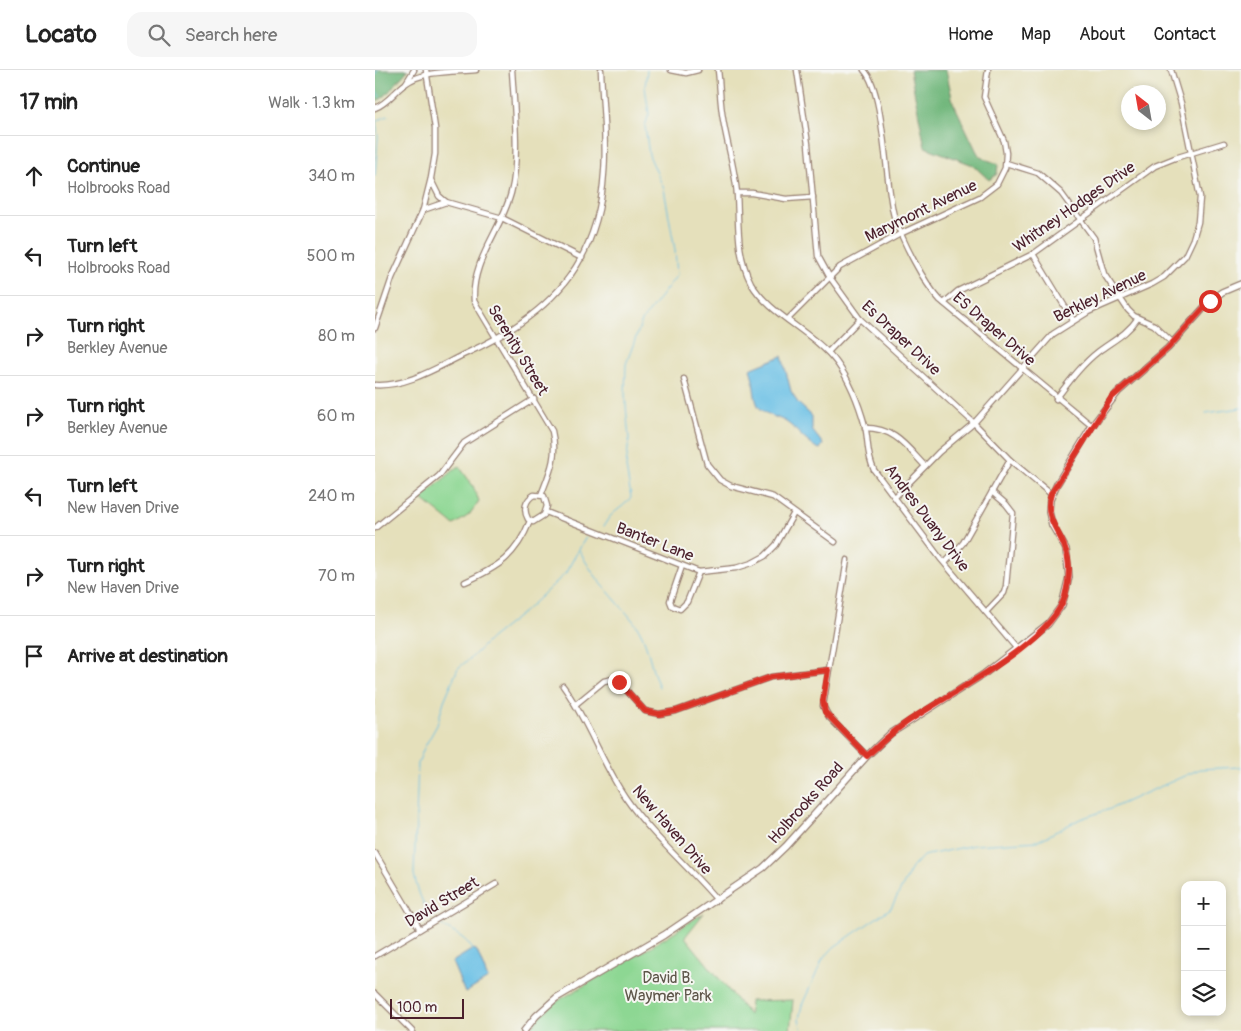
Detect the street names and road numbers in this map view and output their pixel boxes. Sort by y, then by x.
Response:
street label: Whitney Hodges Drive [1009,157,1139,257]
street label: Marymont Avenue [862,175,980,247]
street label: Berkley Avenue [1050,265,1150,327]
street label: ES Draper Drive [949,288,1040,370]
street label: Es Draper Drive [857,296,945,380]
street label: Serenity Street [483,301,553,399]
street label: Andres Duany Drive [880,460,974,576]
street label: Banter Lane [613,518,697,566]
street label: Holbrooks Road [764,758,848,848]
street label: New Haven Drive [628,781,716,879]
street label: David Street [402,872,483,932]

